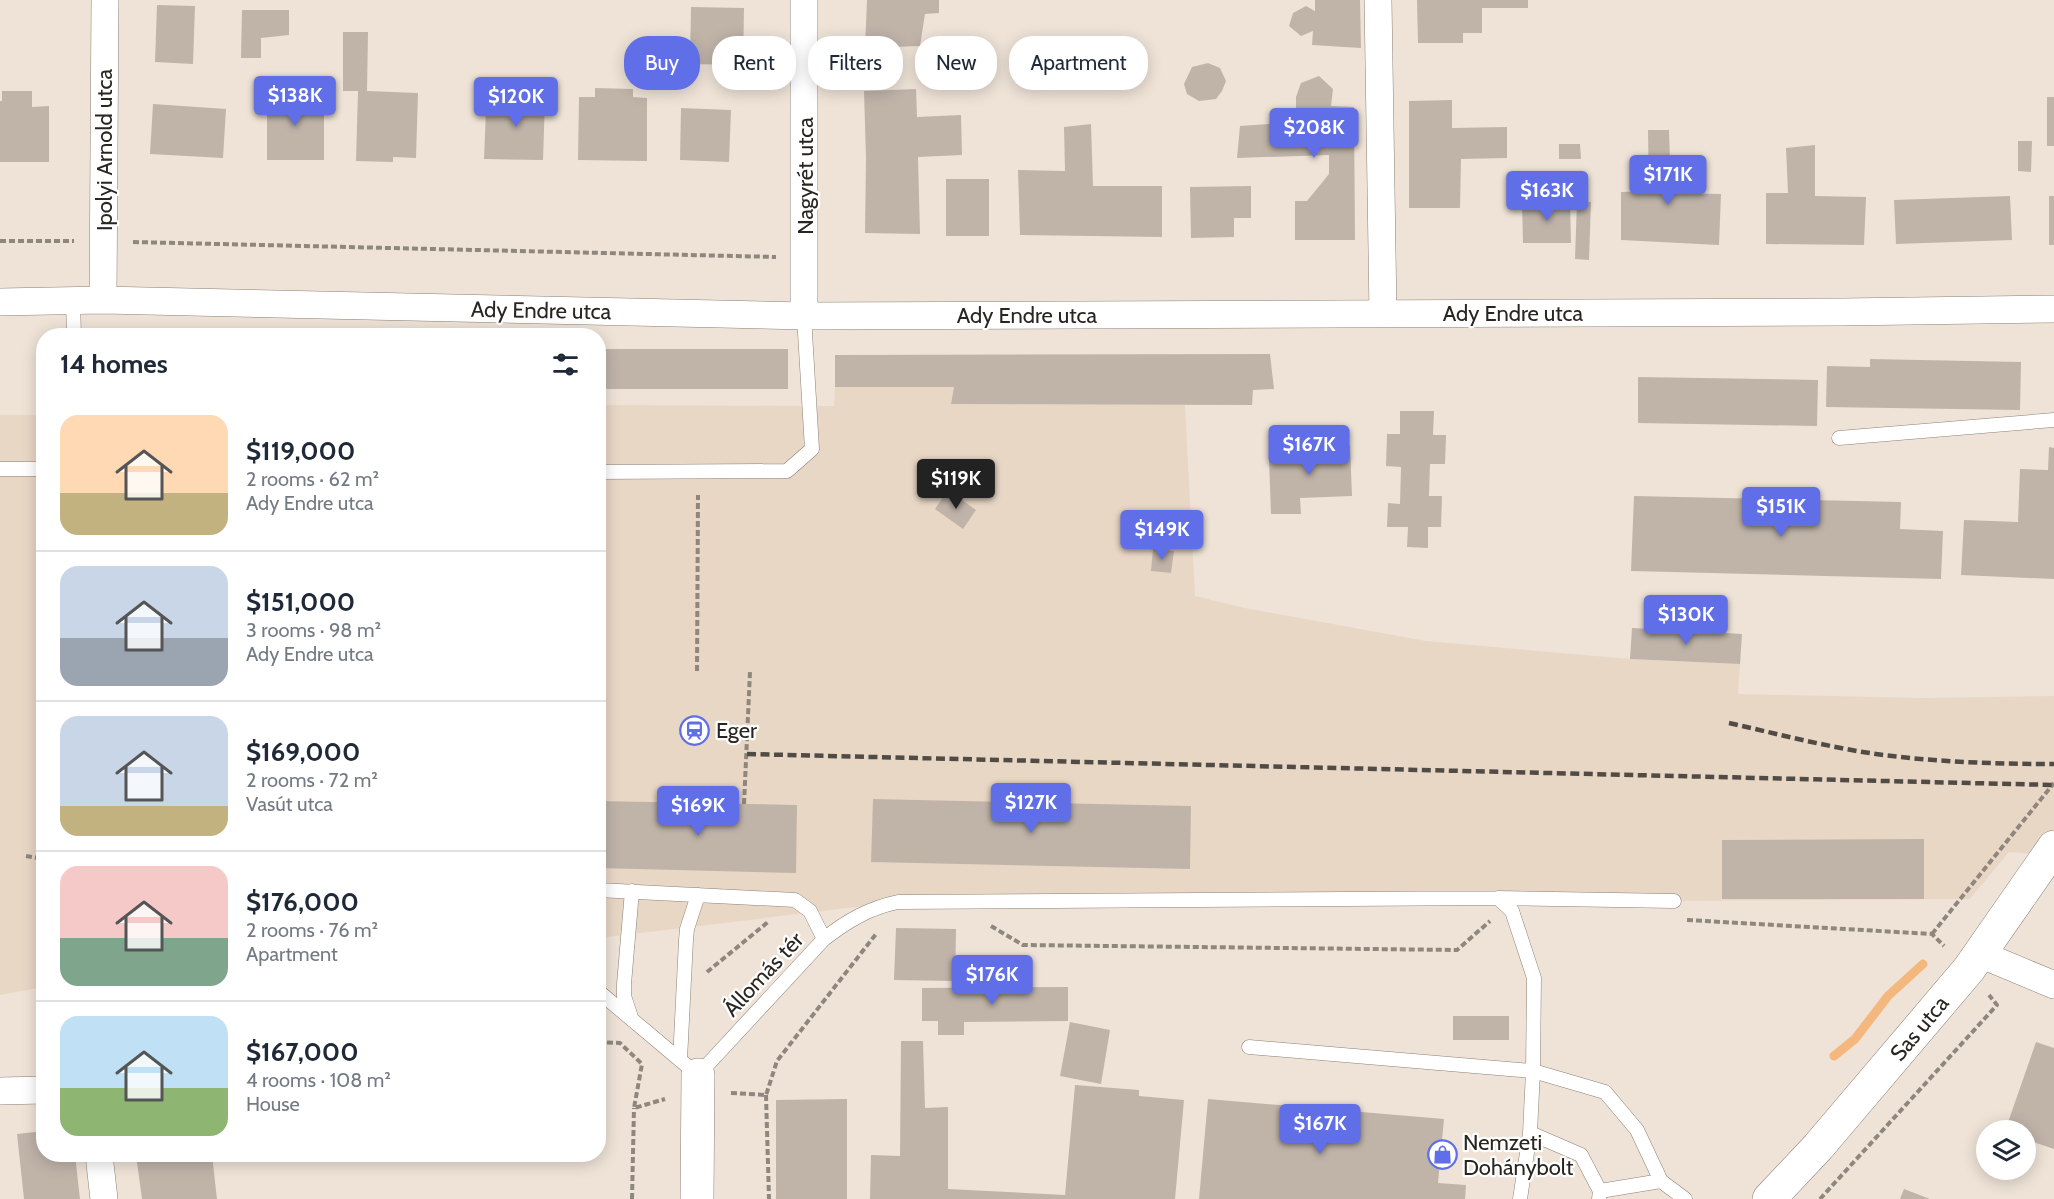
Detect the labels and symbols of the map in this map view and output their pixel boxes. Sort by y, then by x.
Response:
street label: Ipolyi Arnold utca [91,69,118,231]
pin: $138K [253,76,337,127]
pin: $120K [474,77,558,128]
pin: $208K [1272,108,1356,159]
street label: Nagyrét utca [792,117,819,235]
pin: $171K [1626,155,1710,206]
pin: $163K [1505,171,1589,222]
street label: Ady Endre utca [471,296,612,325]
street label: Ady Endre utca [1443,300,1584,327]
street label: Ady Endre utca [957,302,1098,329]
pin: $167K [1267,425,1351,476]
pin: $119K [914,459,998,510]
pin: $151K [1739,487,1823,538]
pin: $149K [1120,510,1204,561]
pin: $130K [1644,595,1728,646]
station icon: Eger [679,714,711,746]
place label: Eger [716,717,757,744]
pin: $127K [989,783,1073,834]
pin: $169K [656,786,740,837]
street label: Állomás tér [718,927,809,1022]
pin: $176K [950,955,1034,1006]
street label: Sas utca [1884,990,1955,1066]
pin: $167K [1278,1104,1362,1155]
place label: Nemzeti Dohánybolt [1463,1129,1574,1181]
shop icon: Nemzeti Dohánybolt [1426,1139,1458,1171]

